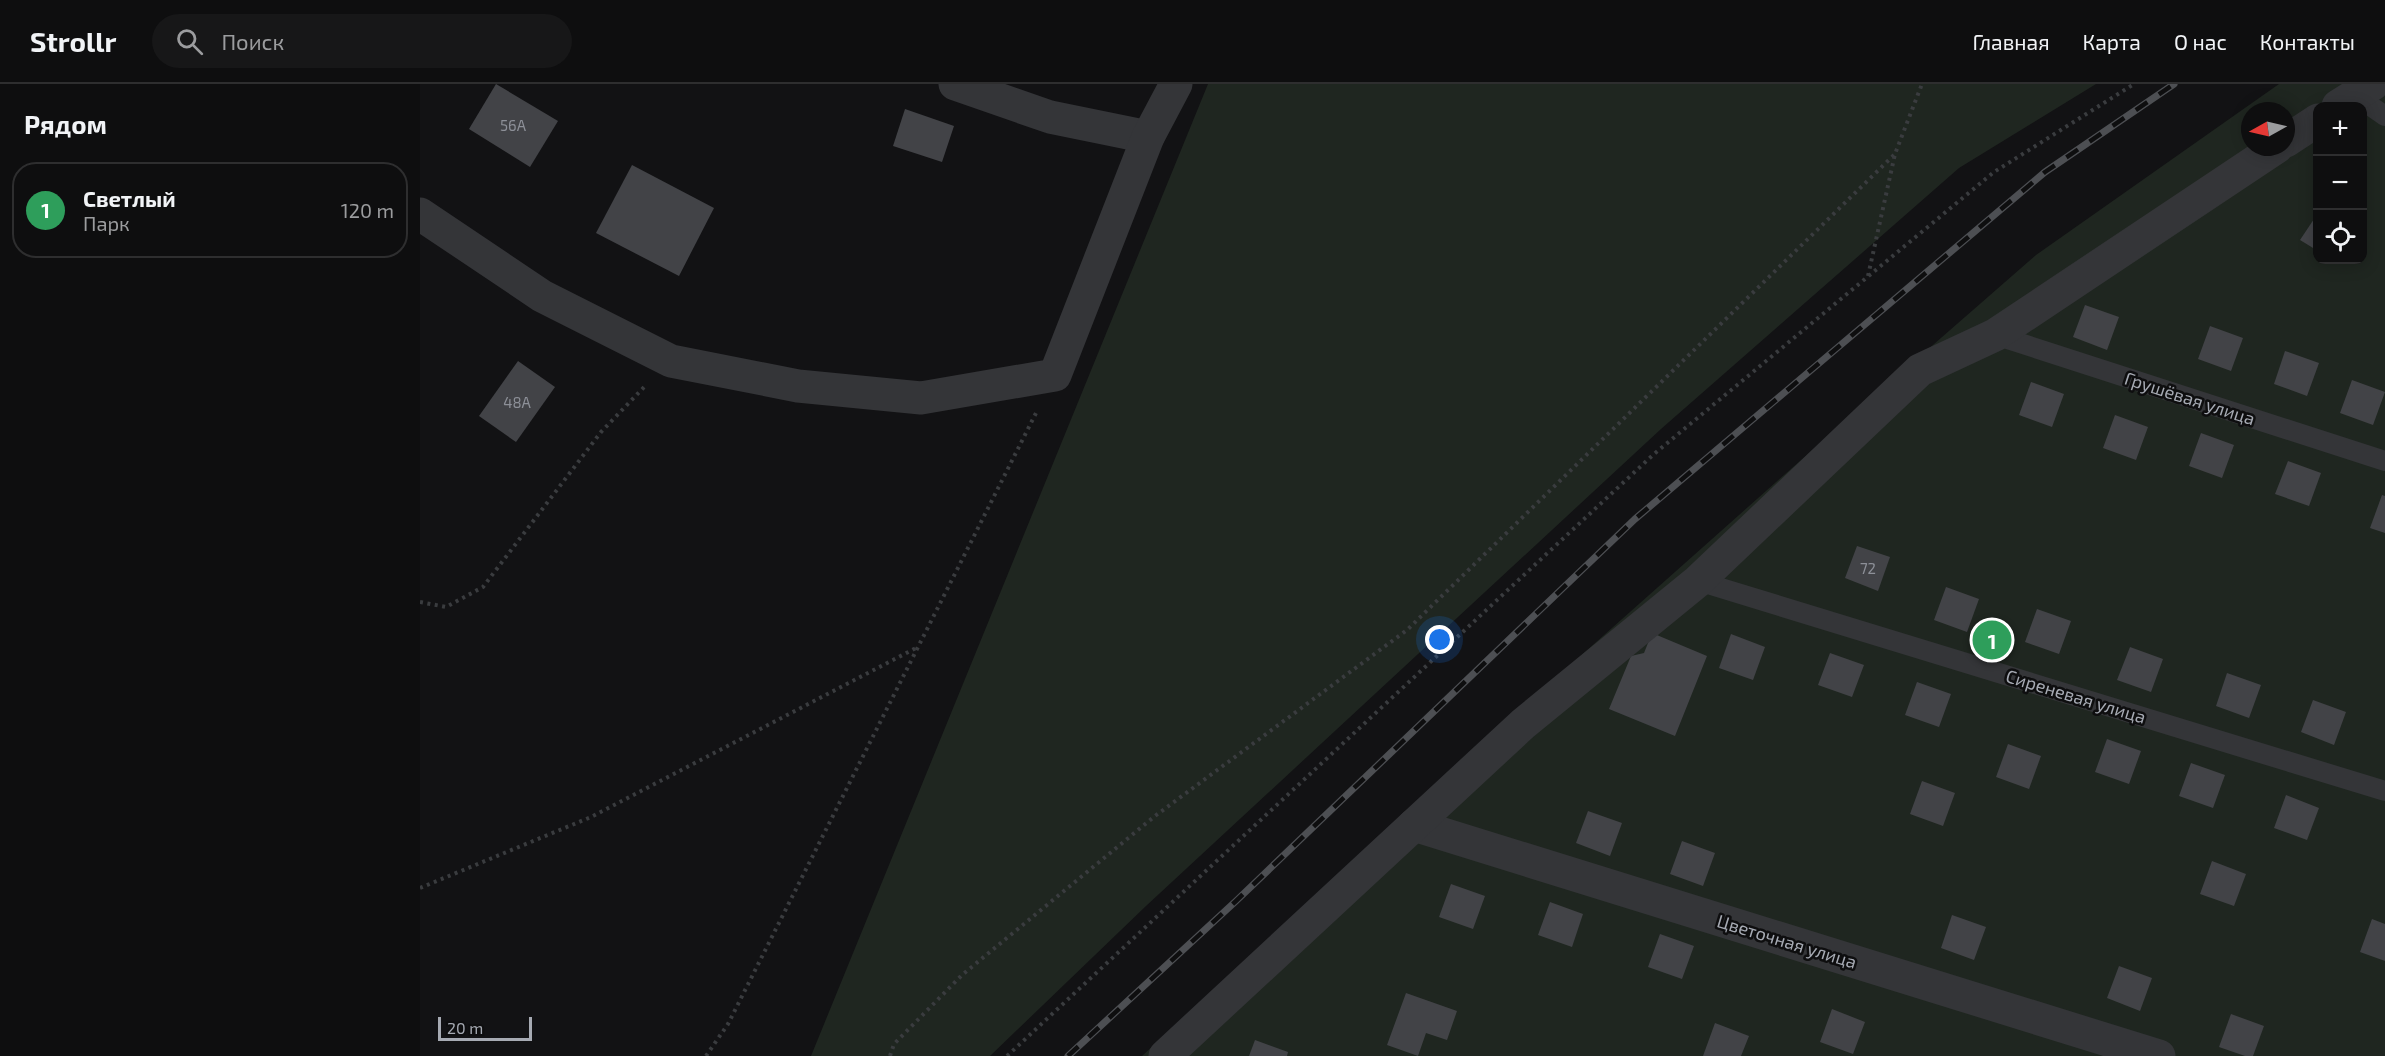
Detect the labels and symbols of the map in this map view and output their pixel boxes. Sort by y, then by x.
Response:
north arrow [2241,102,2295,156]
house number: 56А [500,116,527,134]
street label: Грушёвая улица [2122,367,2258,429]
house number: 48А [503,393,531,411]
house number: 72 [1860,559,1876,577]
pin: 1 [1972,618,2012,662]
your location [1425,625,1454,654]
street label: Сиреневая улица [2003,664,2149,728]
street label: Цветочная улица [1715,909,1859,973]
scale bar [438,1014,532,1042]

